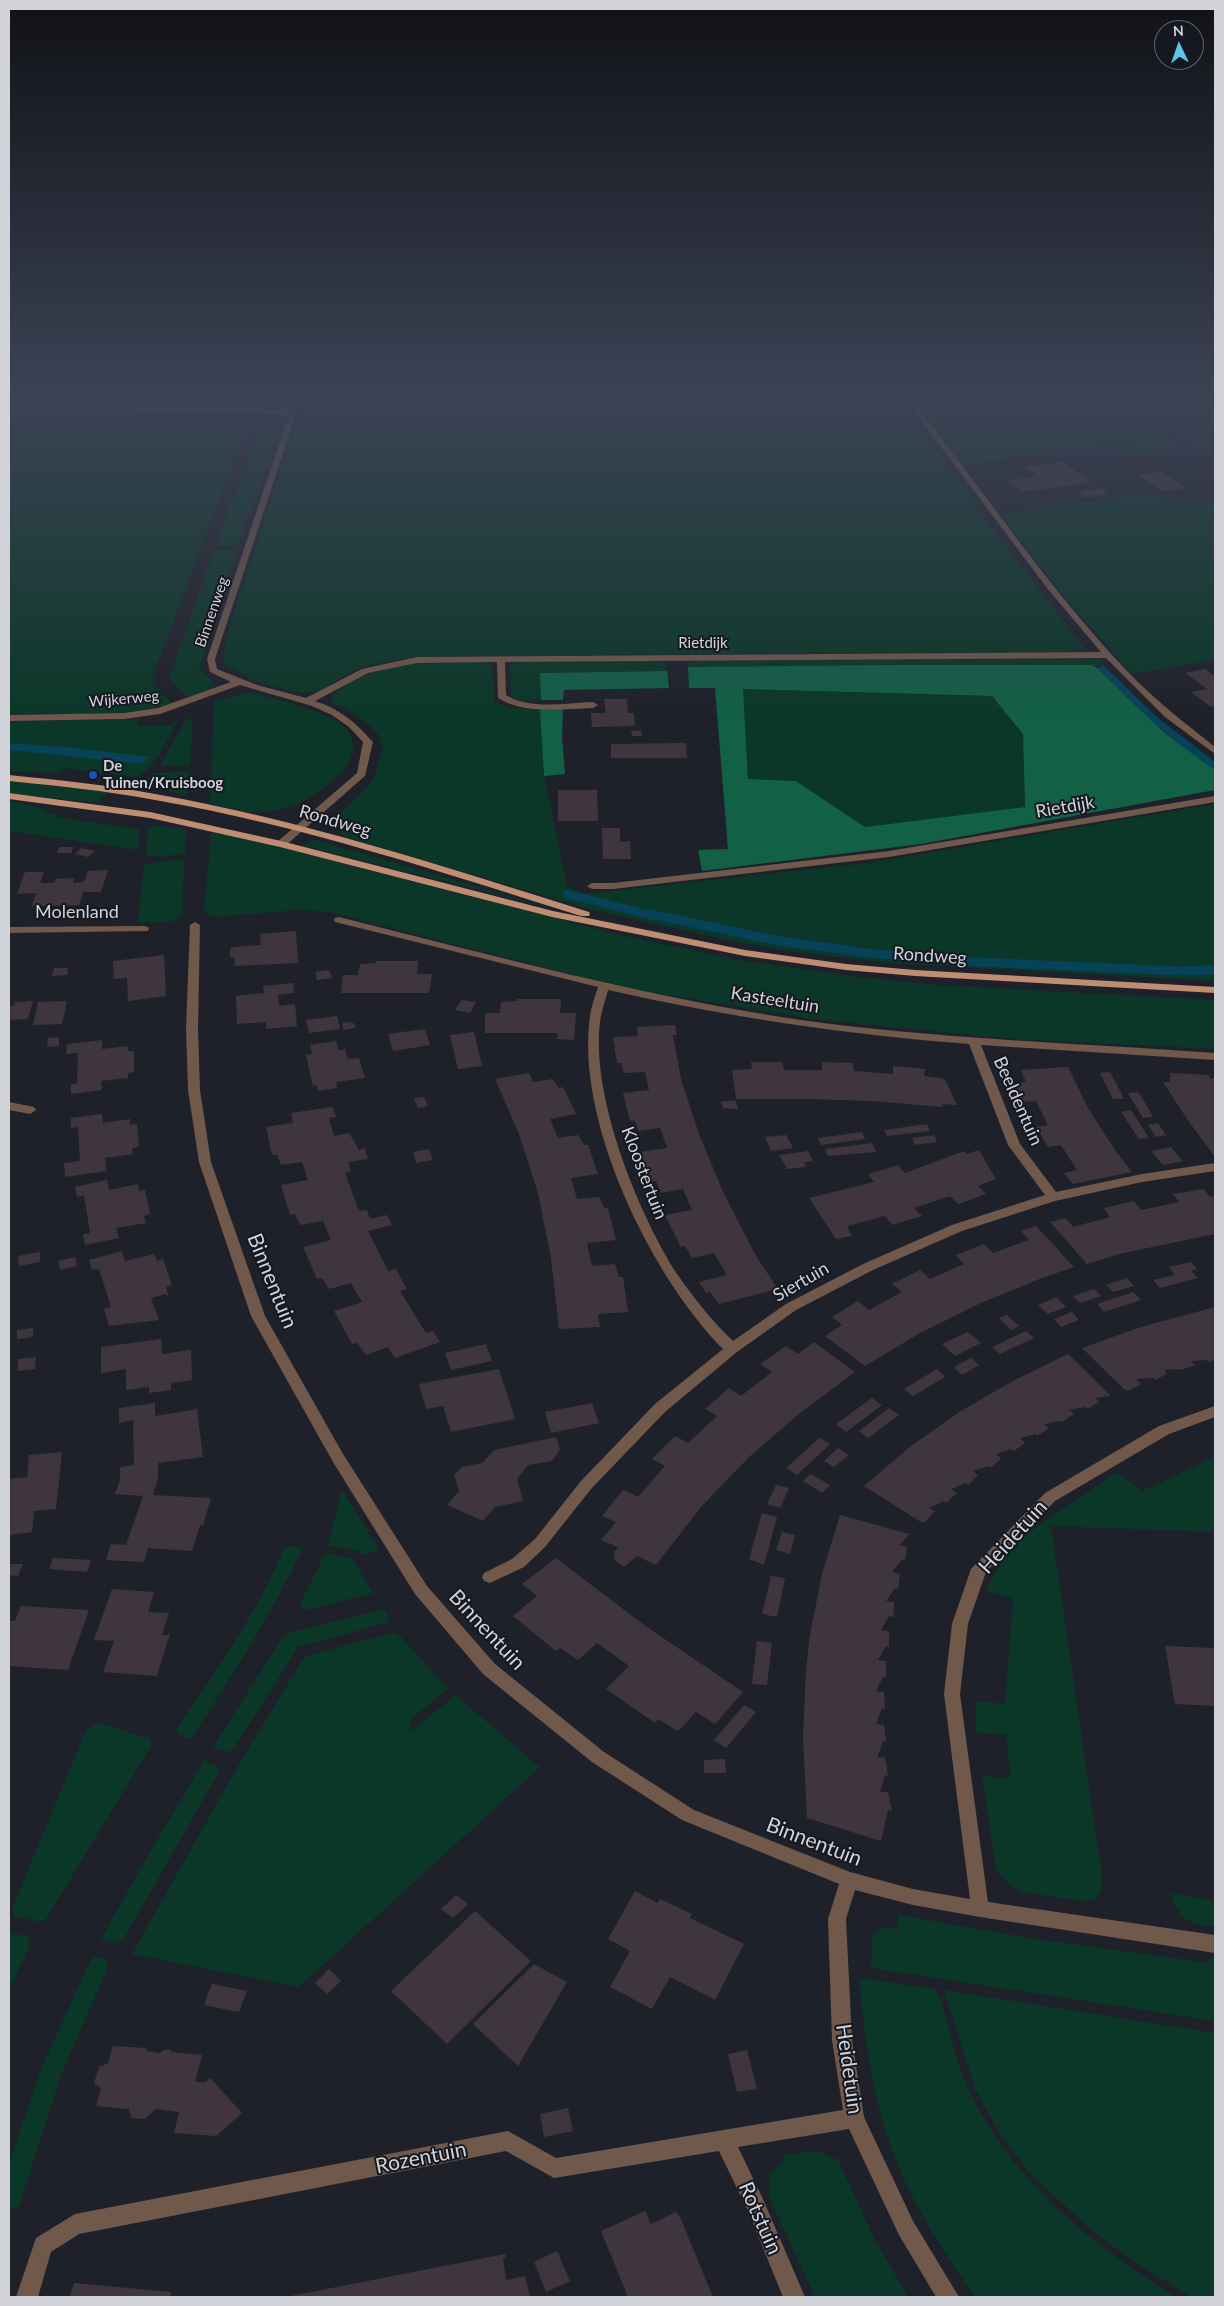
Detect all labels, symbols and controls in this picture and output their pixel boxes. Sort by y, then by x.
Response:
north arrow [1154,20,1204,70]
text: N [1172,22,1184,39]
street label: Binnenweg [192,574,232,650]
street label: Rietdijk [678,634,728,652]
street label: Wijkerweg [88,687,160,711]
place label: De Tuinen/Kruisboog [103,757,223,792]
marker: De Tuinen/Kruisboog [87,769,99,781]
street label: Rietdijk [1034,791,1096,823]
street label: Rondweg [297,800,373,842]
street label: Molenland [35,901,119,923]
street label: Rondweg [892,943,968,969]
street label: Kasteeltuin [729,982,821,1018]
street label: Beeldentuin [989,1053,1047,1149]
street label: Kloostertuin [616,1124,672,1222]
street label: Binnentuin [241,1230,303,1332]
street label: Siertuin [769,1257,833,1307]
street label: Heidetuin [973,1495,1053,1579]
street label: Binnentuin [444,1585,530,1675]
street label: Binnentuin [763,1812,865,1872]
street label: Heidetuin [830,2022,868,2116]
street label: Rozentuin [373,2137,469,2179]
street label: Rotstuin [733,2178,787,2258]

